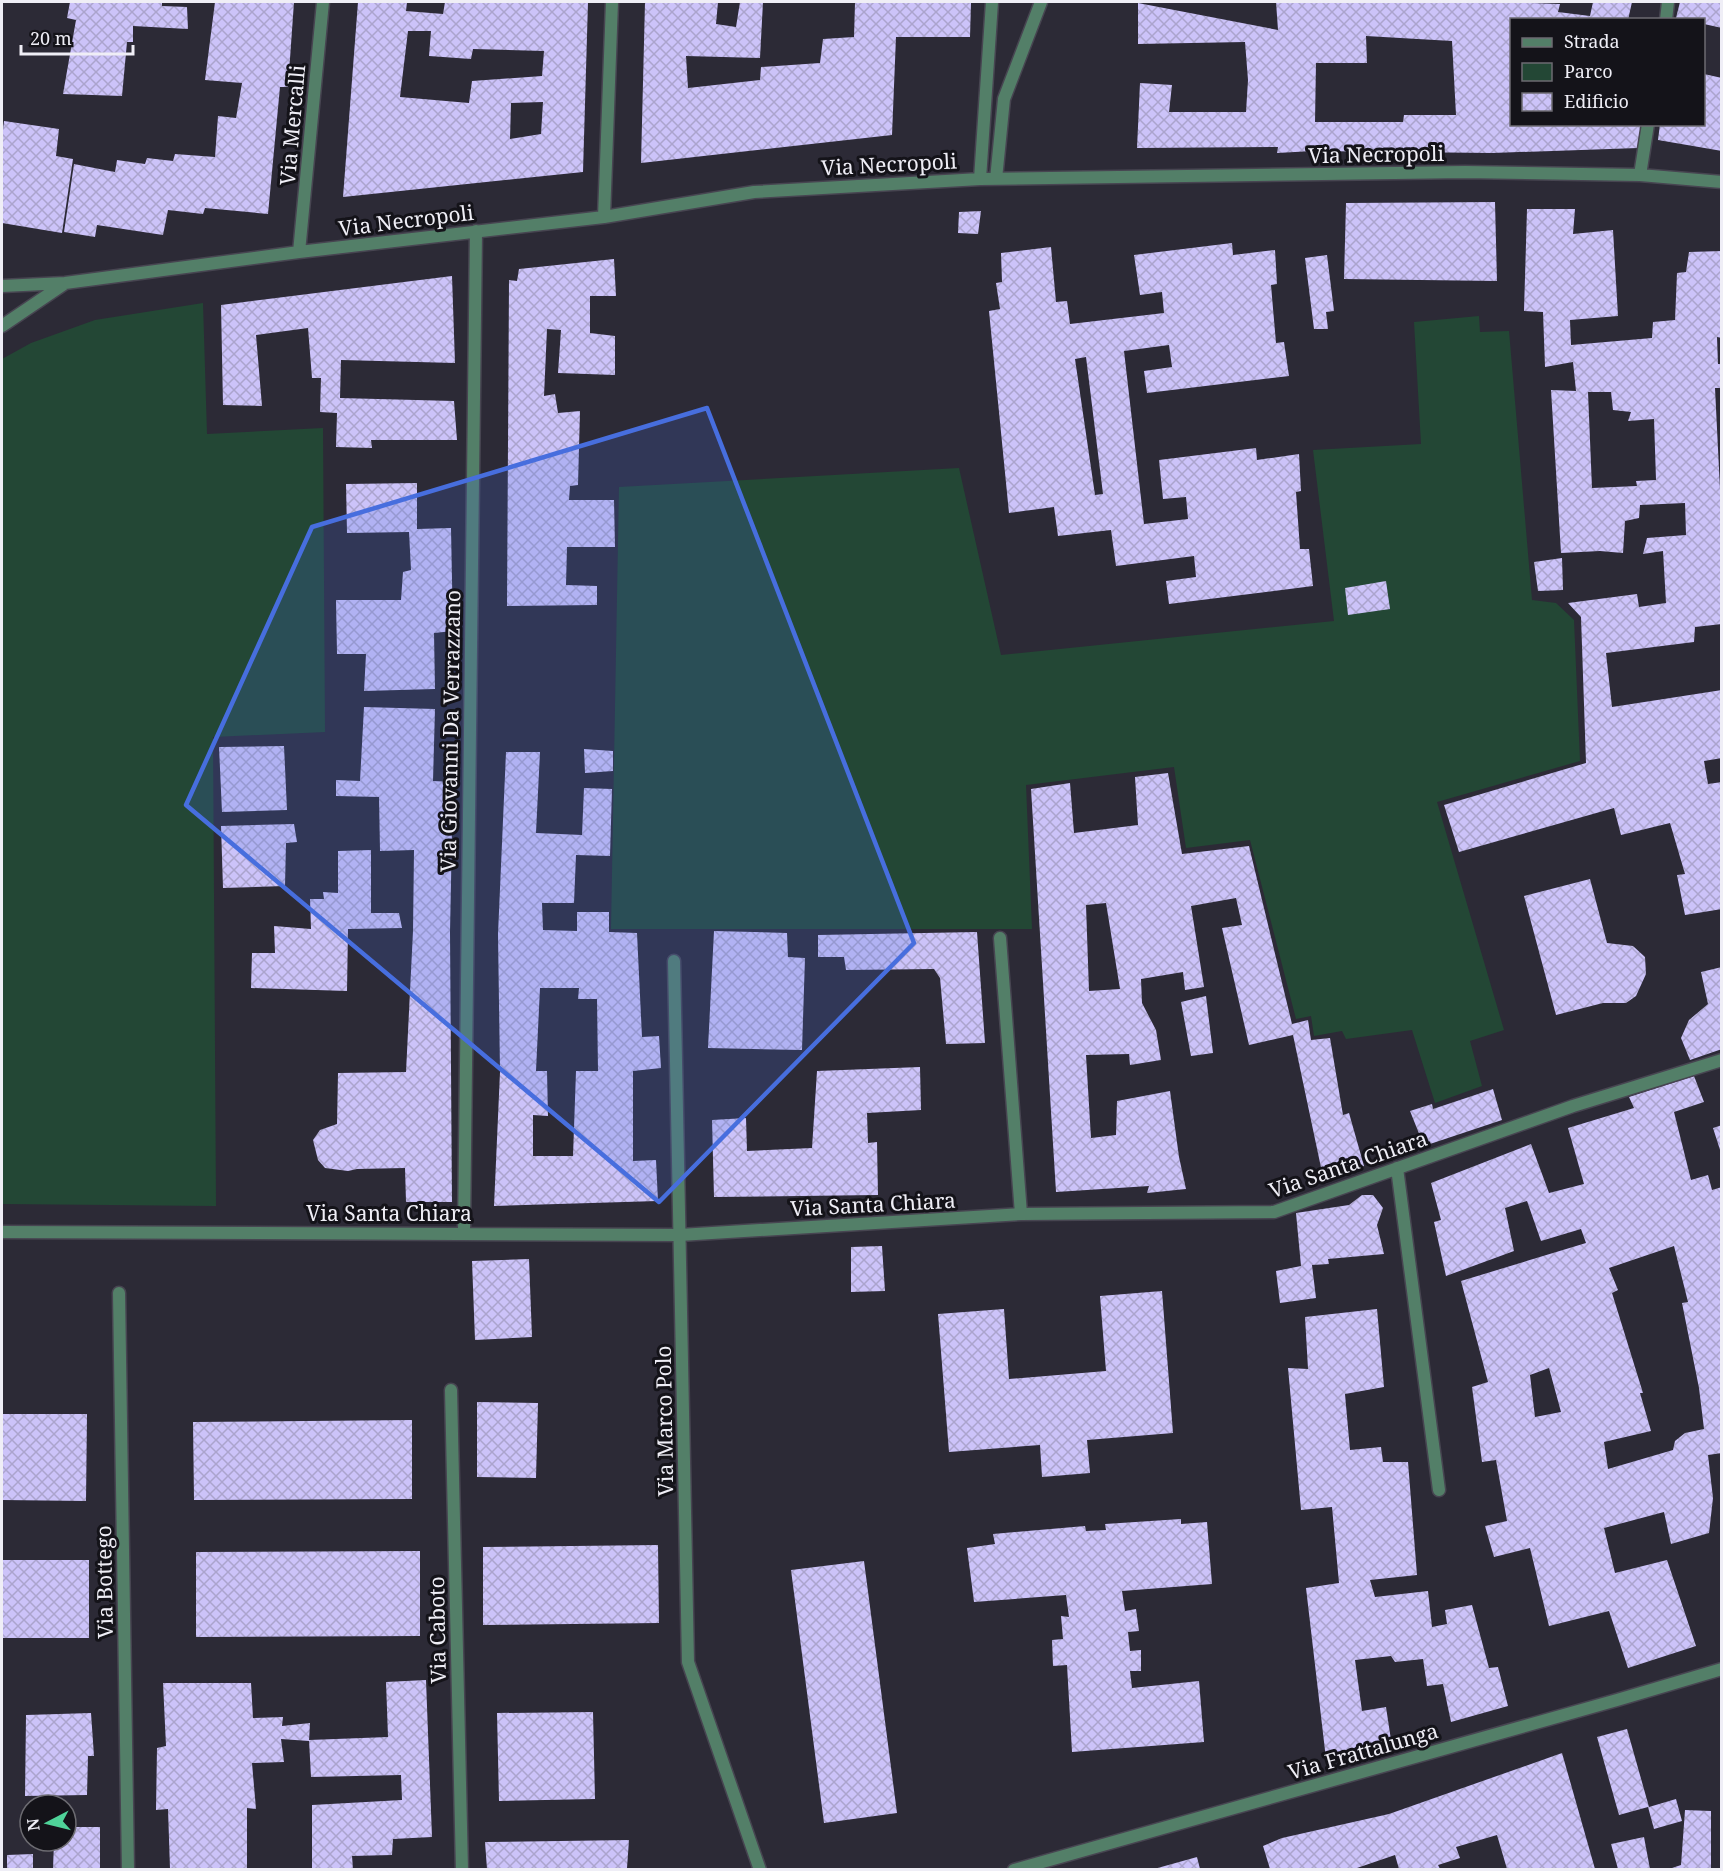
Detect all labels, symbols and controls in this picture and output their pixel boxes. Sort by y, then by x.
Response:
scale bar [21,18,134,56]
legend [1510,18,1705,126]
text: 20 m [30,26,72,50]
text: Strada [1564,29,1620,53]
text: Parco [1564,59,1613,83]
street label: Via Mercalli [273,63,311,186]
text: Edificio [1564,89,1629,113]
street label: Via Necropoli [1308,139,1445,169]
street label: Via Necropoli [820,146,958,182]
street label: Via Necropoli [337,198,475,242]
street label: Via Giovanni Da Verrazzano [434,590,466,872]
street label: Via Santa Chiara [1265,1124,1431,1204]
street label: Via Santa Chiara [790,1186,956,1222]
street label: Via Santa Chiara [306,1199,472,1227]
street label: Via Marco Polo [649,1345,679,1497]
street label: Via Bottego [89,1525,119,1639]
street label: Via Caboto [422,1576,452,1684]
street label: Via Frattalunga [1285,1716,1441,1786]
north arrow [18,1793,78,1853]
text: N [21,1817,45,1832]

